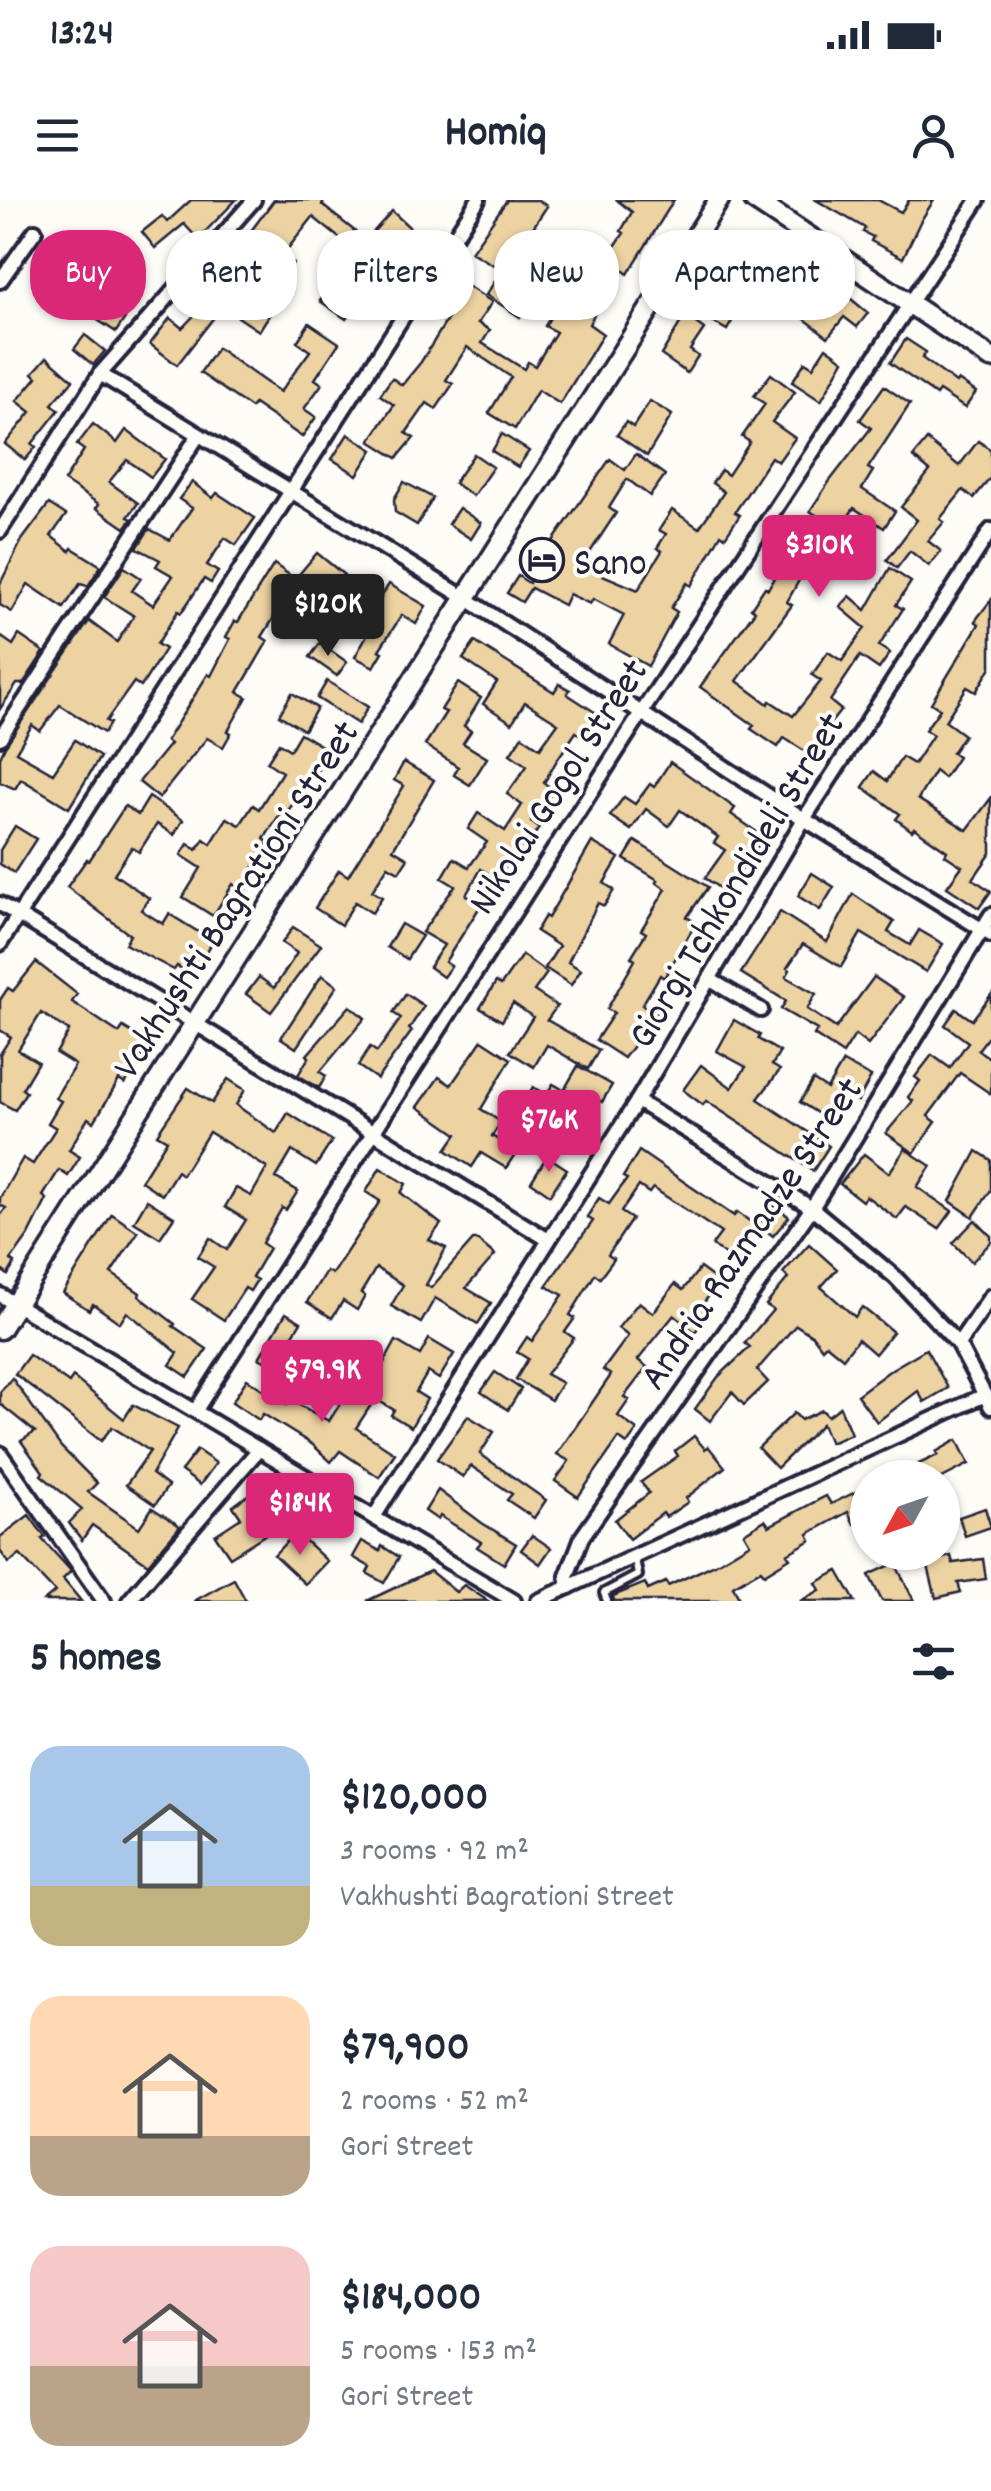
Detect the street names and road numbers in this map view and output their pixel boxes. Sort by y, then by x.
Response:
street label: Nikolai Gogol Street [457,649,666,928]
street label: Giorgi Tchkondideli Street [617,704,863,1061]
street label: Vakhushti Bagrationi Street [102,711,377,1092]
street label: Andria Razmadze Street [628,1068,881,1404]

